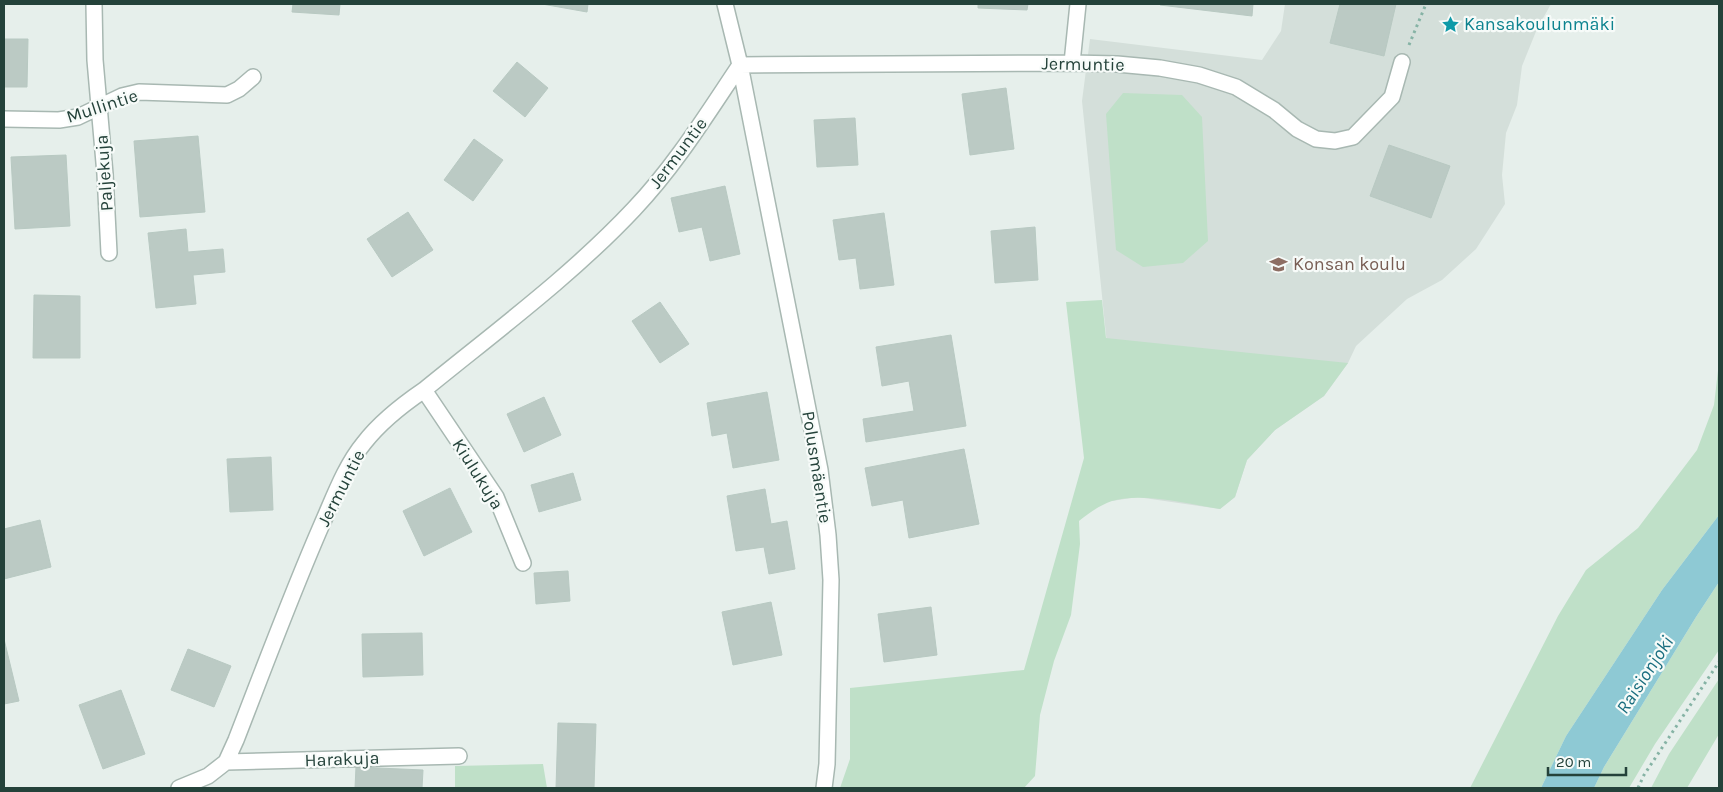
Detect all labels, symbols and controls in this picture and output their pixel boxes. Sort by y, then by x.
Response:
place label: Kansakoulunmäki [1464,13,1615,35]
place icon: Kansakoulunmäki [1440,14,1460,34]
street label: Jermuntie [1041,52,1125,76]
street label: Mullintie [63,84,141,128]
street label: Jermuntie [644,113,712,193]
street label: Paljekuja [90,134,118,212]
place label: Konsan koulu [1293,253,1406,275]
school or university icon: Konsan koulu [1269,254,1289,274]
street label: Polusmäentie [797,409,837,525]
street label: Kiulukuja [448,434,508,514]
street label: Jermuntie [312,446,370,530]
water label: Raisionjoki [1612,632,1678,718]
scale bar [1548,744,1626,776]
street label: Harakuja [304,747,380,771]
text: 20 m [1556,753,1591,771]

